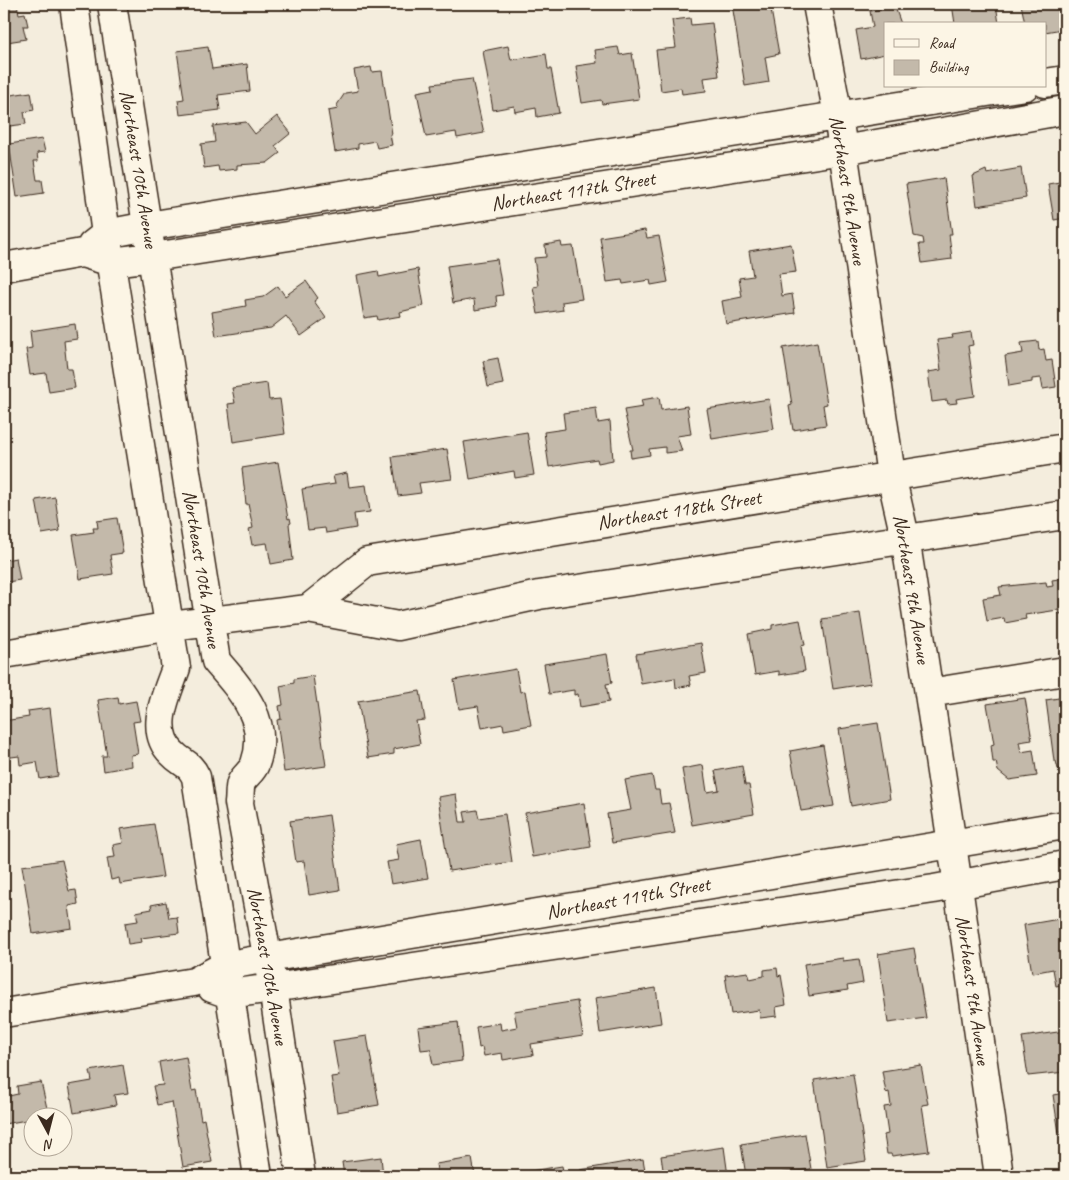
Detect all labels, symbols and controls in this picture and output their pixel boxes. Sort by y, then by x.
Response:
legend [884,22,1046,88]
text: Road [929,34,956,53]
text: Building [929,58,969,77]
street label: Northeast 10th Avenue [114,88,164,251]
street label: Northeast 9th Avenue [824,114,872,268]
street label: Northeast 117th Street [489,165,659,216]
street label: Northeast 118th Street [595,484,765,535]
street label: Northeast 10th Avenue [177,488,227,651]
street label: Northeast 9th Avenue [888,513,936,667]
street label: Northeast 119th Street [544,871,714,925]
street label: Northeast 10th Avenue [242,885,294,1048]
street label: Northeast 9th Avenue [950,914,996,1068]
north arrow [22,1108,72,1158]
text: N [42,1135,55,1154]

